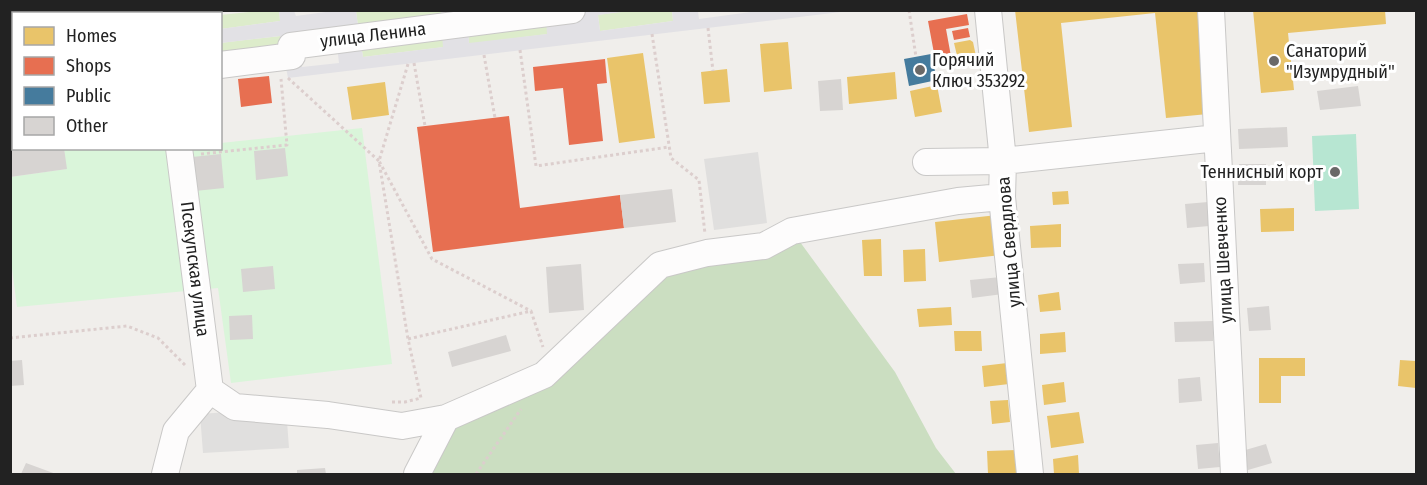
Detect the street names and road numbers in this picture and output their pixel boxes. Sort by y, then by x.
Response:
street label: улица Ленина [319,18,427,52]
street label: улица Свердлова [992,176,1026,308]
street label: улица Шевченко [1209,196,1237,324]
street label: Псекупская улица [176,200,214,338]

